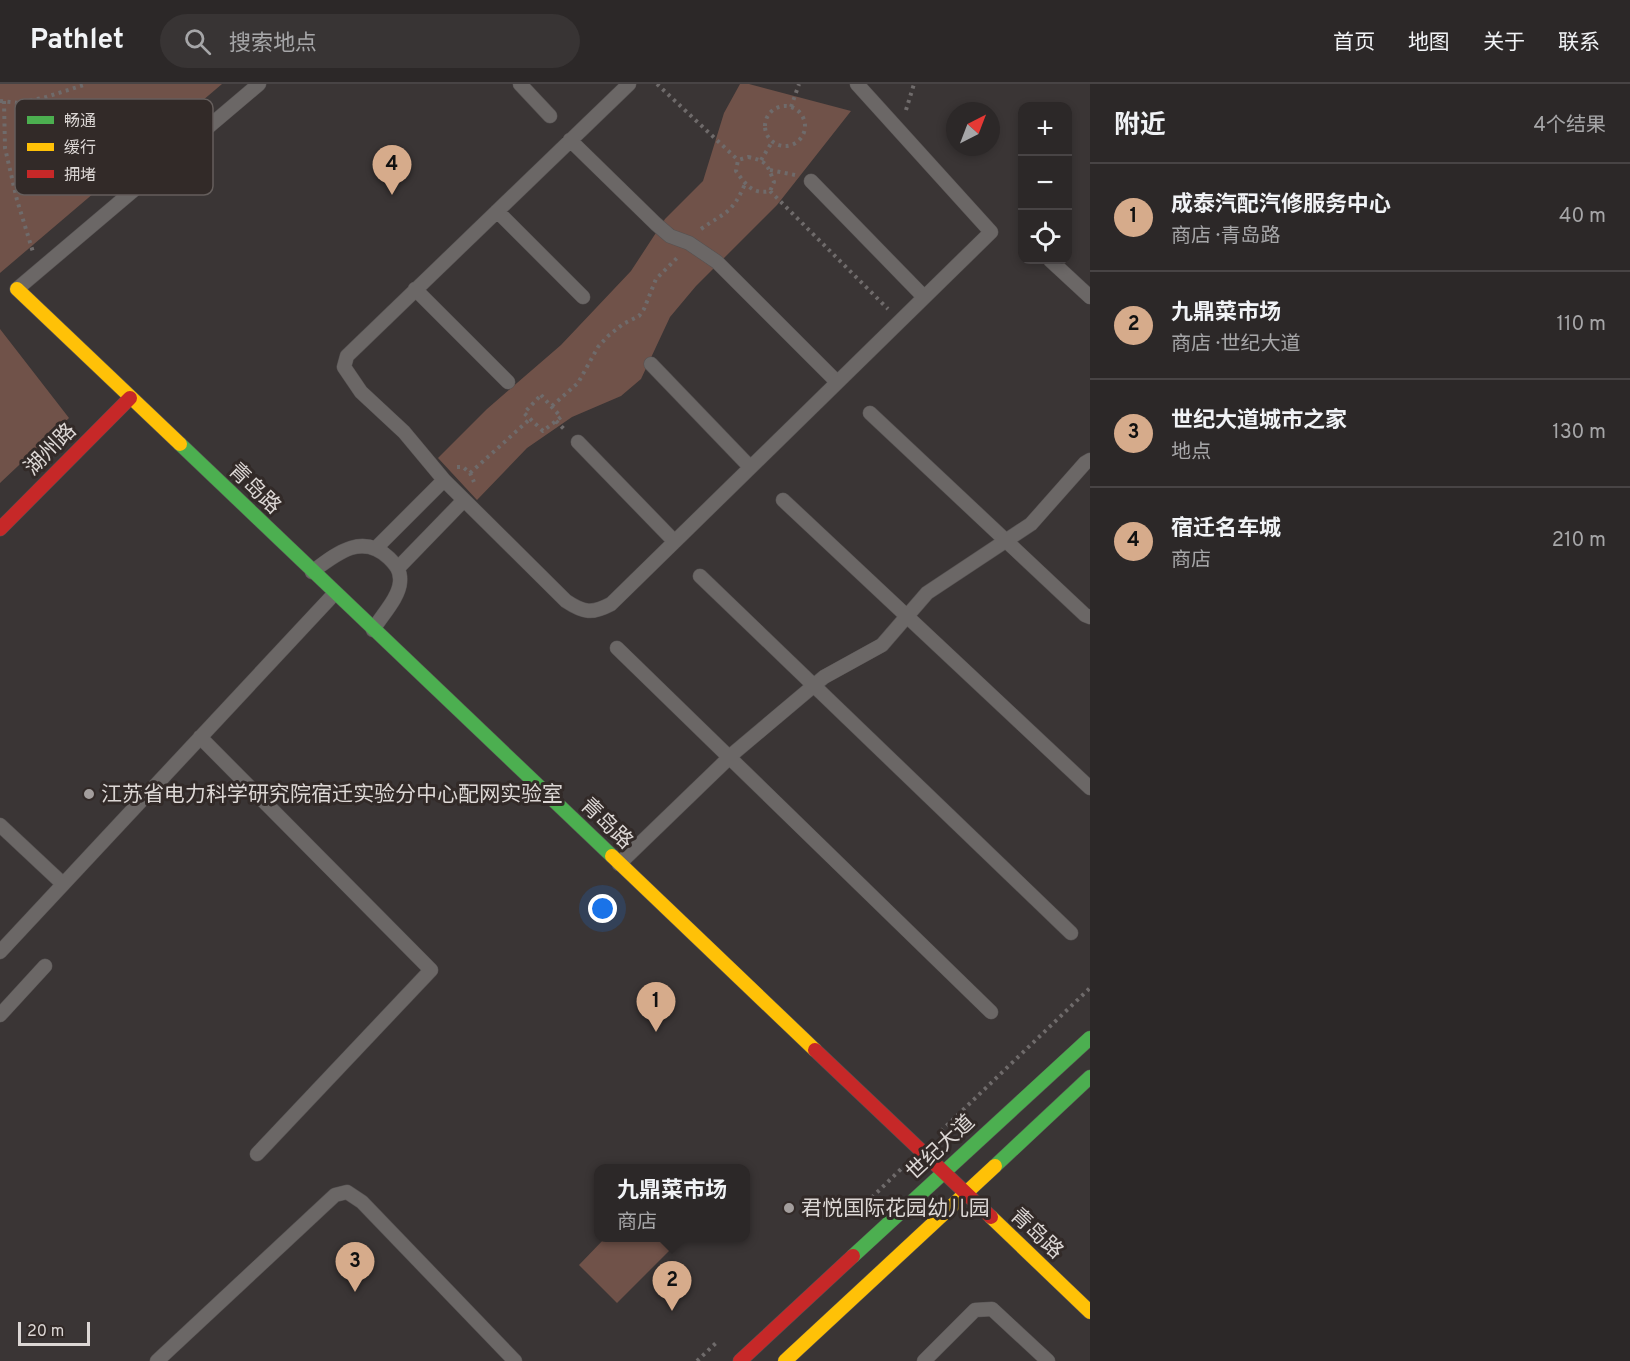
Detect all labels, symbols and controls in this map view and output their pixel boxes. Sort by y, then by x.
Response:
search box [160,14,580,68]
text: Pathlet [30,23,124,59]
icon: search [181,25,214,58]
text: 首页 [1333,30,1375,57]
text: 地图 [1408,30,1450,57]
text: 关于 [1483,30,1525,57]
text: 联系 [1558,30,1600,57]
text: 搜索地点 [229,31,317,58]
legend [15,99,213,195]
north arrow [946,102,1000,156]
map controls [1018,102,1072,264]
button: + [1018,102,1072,156]
text: 附近 [1114,110,1166,143]
text: 畅通 [64,112,96,132]
text: 4个结果 [1534,113,1606,139]
text: 缓行 [64,139,96,159]
pin: 4 [372,146,412,195]
button: − [1018,156,1072,210]
text: 拥堵 [64,166,96,186]
text: 成泰汽配汽修服务中心 [1171,192,1391,219]
text: 1 [1130,204,1138,230]
text: 40 m [1559,204,1606,230]
button: locate [1018,210,1072,264]
text: 商店 · 青岛路 [1171,224,1280,250]
text: 九鼎菜市场 [1171,300,1281,327]
text: 2 [1127,312,1140,338]
text: 110 m [1557,312,1606,338]
text: 商店 · 世纪大道 [1171,332,1300,358]
text: 世纪大道城市之家 [1171,408,1347,435]
street label: 湖州路 [19,418,83,482]
text: 3 [1128,420,1140,446]
text: 130 m [1552,420,1606,446]
text: 地点 [1171,440,1211,466]
street label: 青岛路 [222,457,286,521]
text: 宿迁名车城 [1171,516,1281,543]
text: 4 [1127,528,1140,554]
text: 210 m [1552,528,1606,554]
text: 商店 [1171,548,1211,574]
place label: 江苏省电力科学研究院宿迁实验分中心配网实验室 [101,782,563,809]
marker: 江苏省电力科学研究院宿迁实验分中心配网实验室 [82,787,96,801]
street label: 青岛路 [574,792,638,856]
your location [588,894,617,923]
pin: 1 [636,982,676,1032]
street label: 世纪大道 [901,1110,981,1187]
popup [594,1164,750,1242]
text: 九鼎菜市场 [617,1178,727,1205]
place label: 君悦国际花园幼儿园 [801,1196,990,1223]
marker: 君悦国际花园幼儿园 [782,1201,796,1215]
street label: 青岛路 [1004,1203,1068,1265]
text: 商店 [617,1210,657,1236]
pin: 3 [336,1242,374,1292]
pin: 2 [652,1262,692,1311]
scale bar [18,1319,90,1346]
text: 20 m [27,1322,64,1342]

